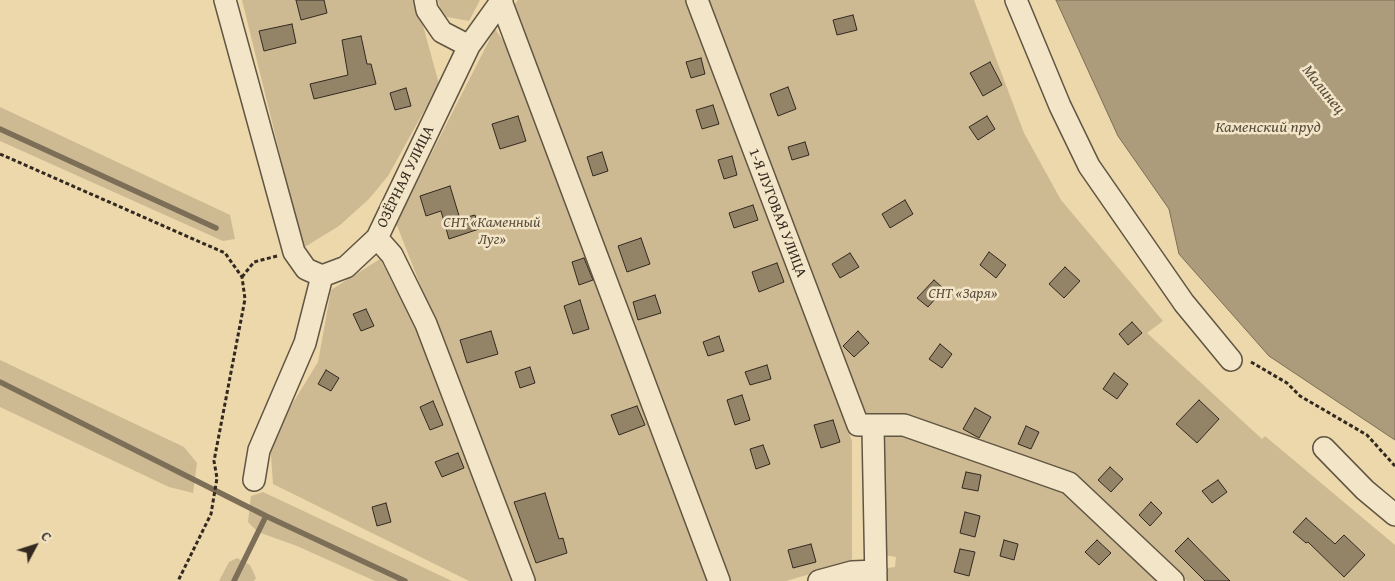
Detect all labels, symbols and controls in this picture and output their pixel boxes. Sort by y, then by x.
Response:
water label: Малинец [1297,62,1349,118]
water label: Каменский пруд [1215,118,1321,138]
street label: ОЗЁРНАЯ УЛИЦА [374,123,438,231]
street label: 1-Я ЛУГОВАЯ УЛИЦА [744,146,810,280]
park label: СНТ «Каменный Луг» [443,214,541,249]
park label: СНТ «Заря» [928,285,998,303]
north arrow [10,521,60,571]
text: С [36,527,57,546]

